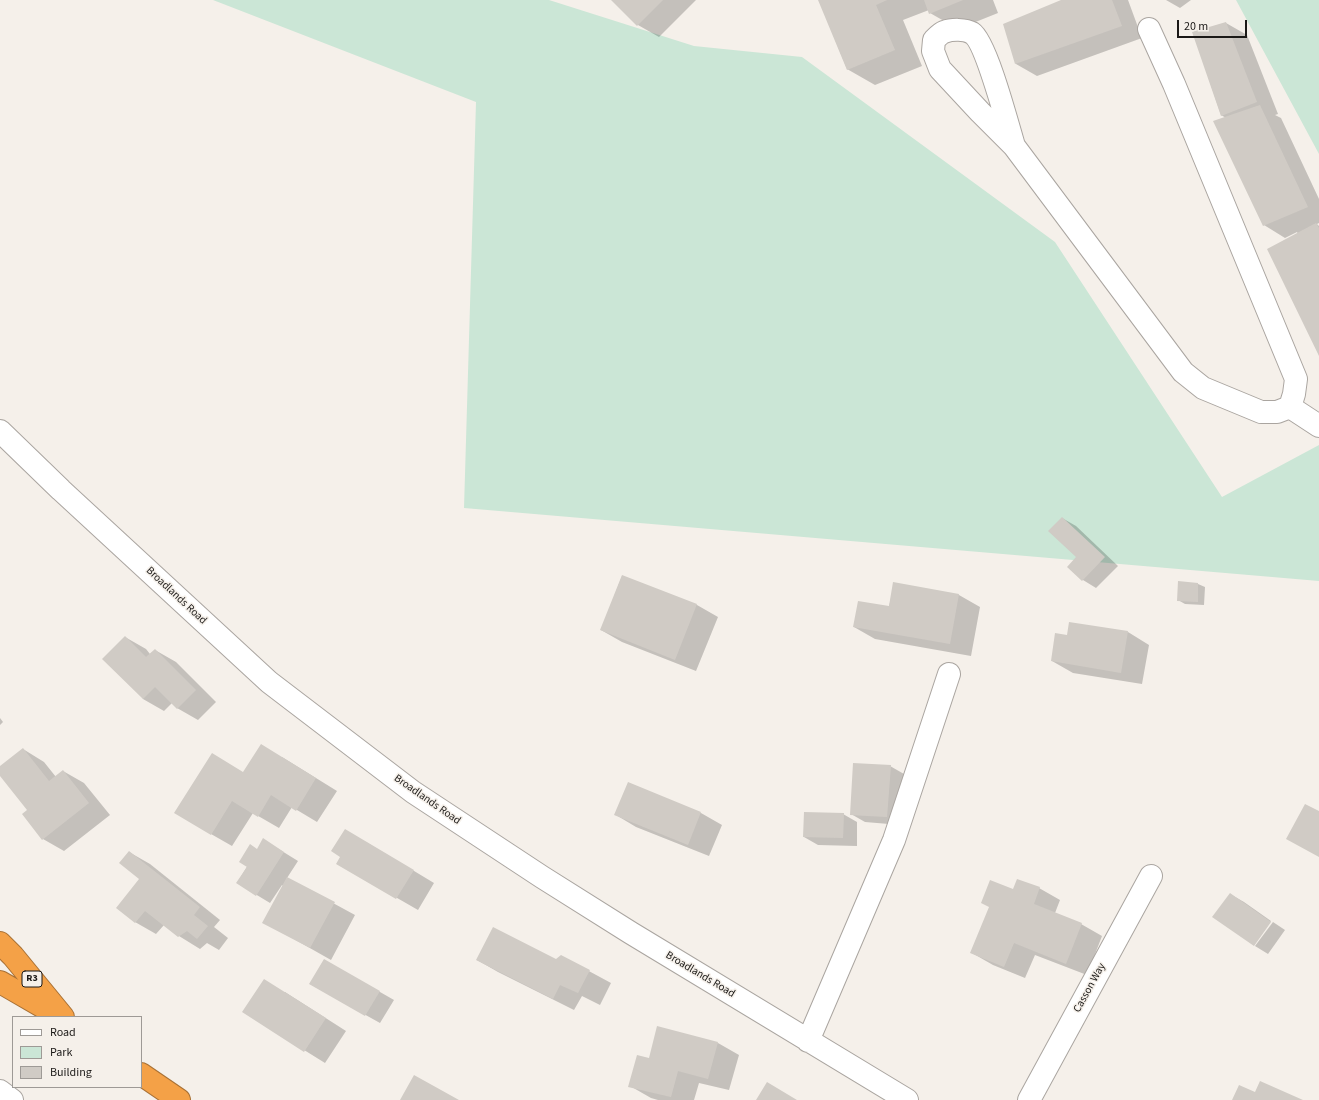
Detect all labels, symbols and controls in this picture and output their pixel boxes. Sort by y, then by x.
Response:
scale bar [1179,12,1249,38]
text: 20 m [1184,18,1208,35]
street label: Broadlands Road [143,564,209,628]
street label: Broadlands Road [391,772,463,828]
street label: Broadlands Road [663,949,737,1001]
street label: Casson Way [1071,961,1109,1015]
road number: R3 [22,971,42,987]
legend [12,1016,142,1088]
text: Road [50,1024,76,1041]
text: Park [50,1044,72,1061]
text: Building [50,1064,92,1081]

